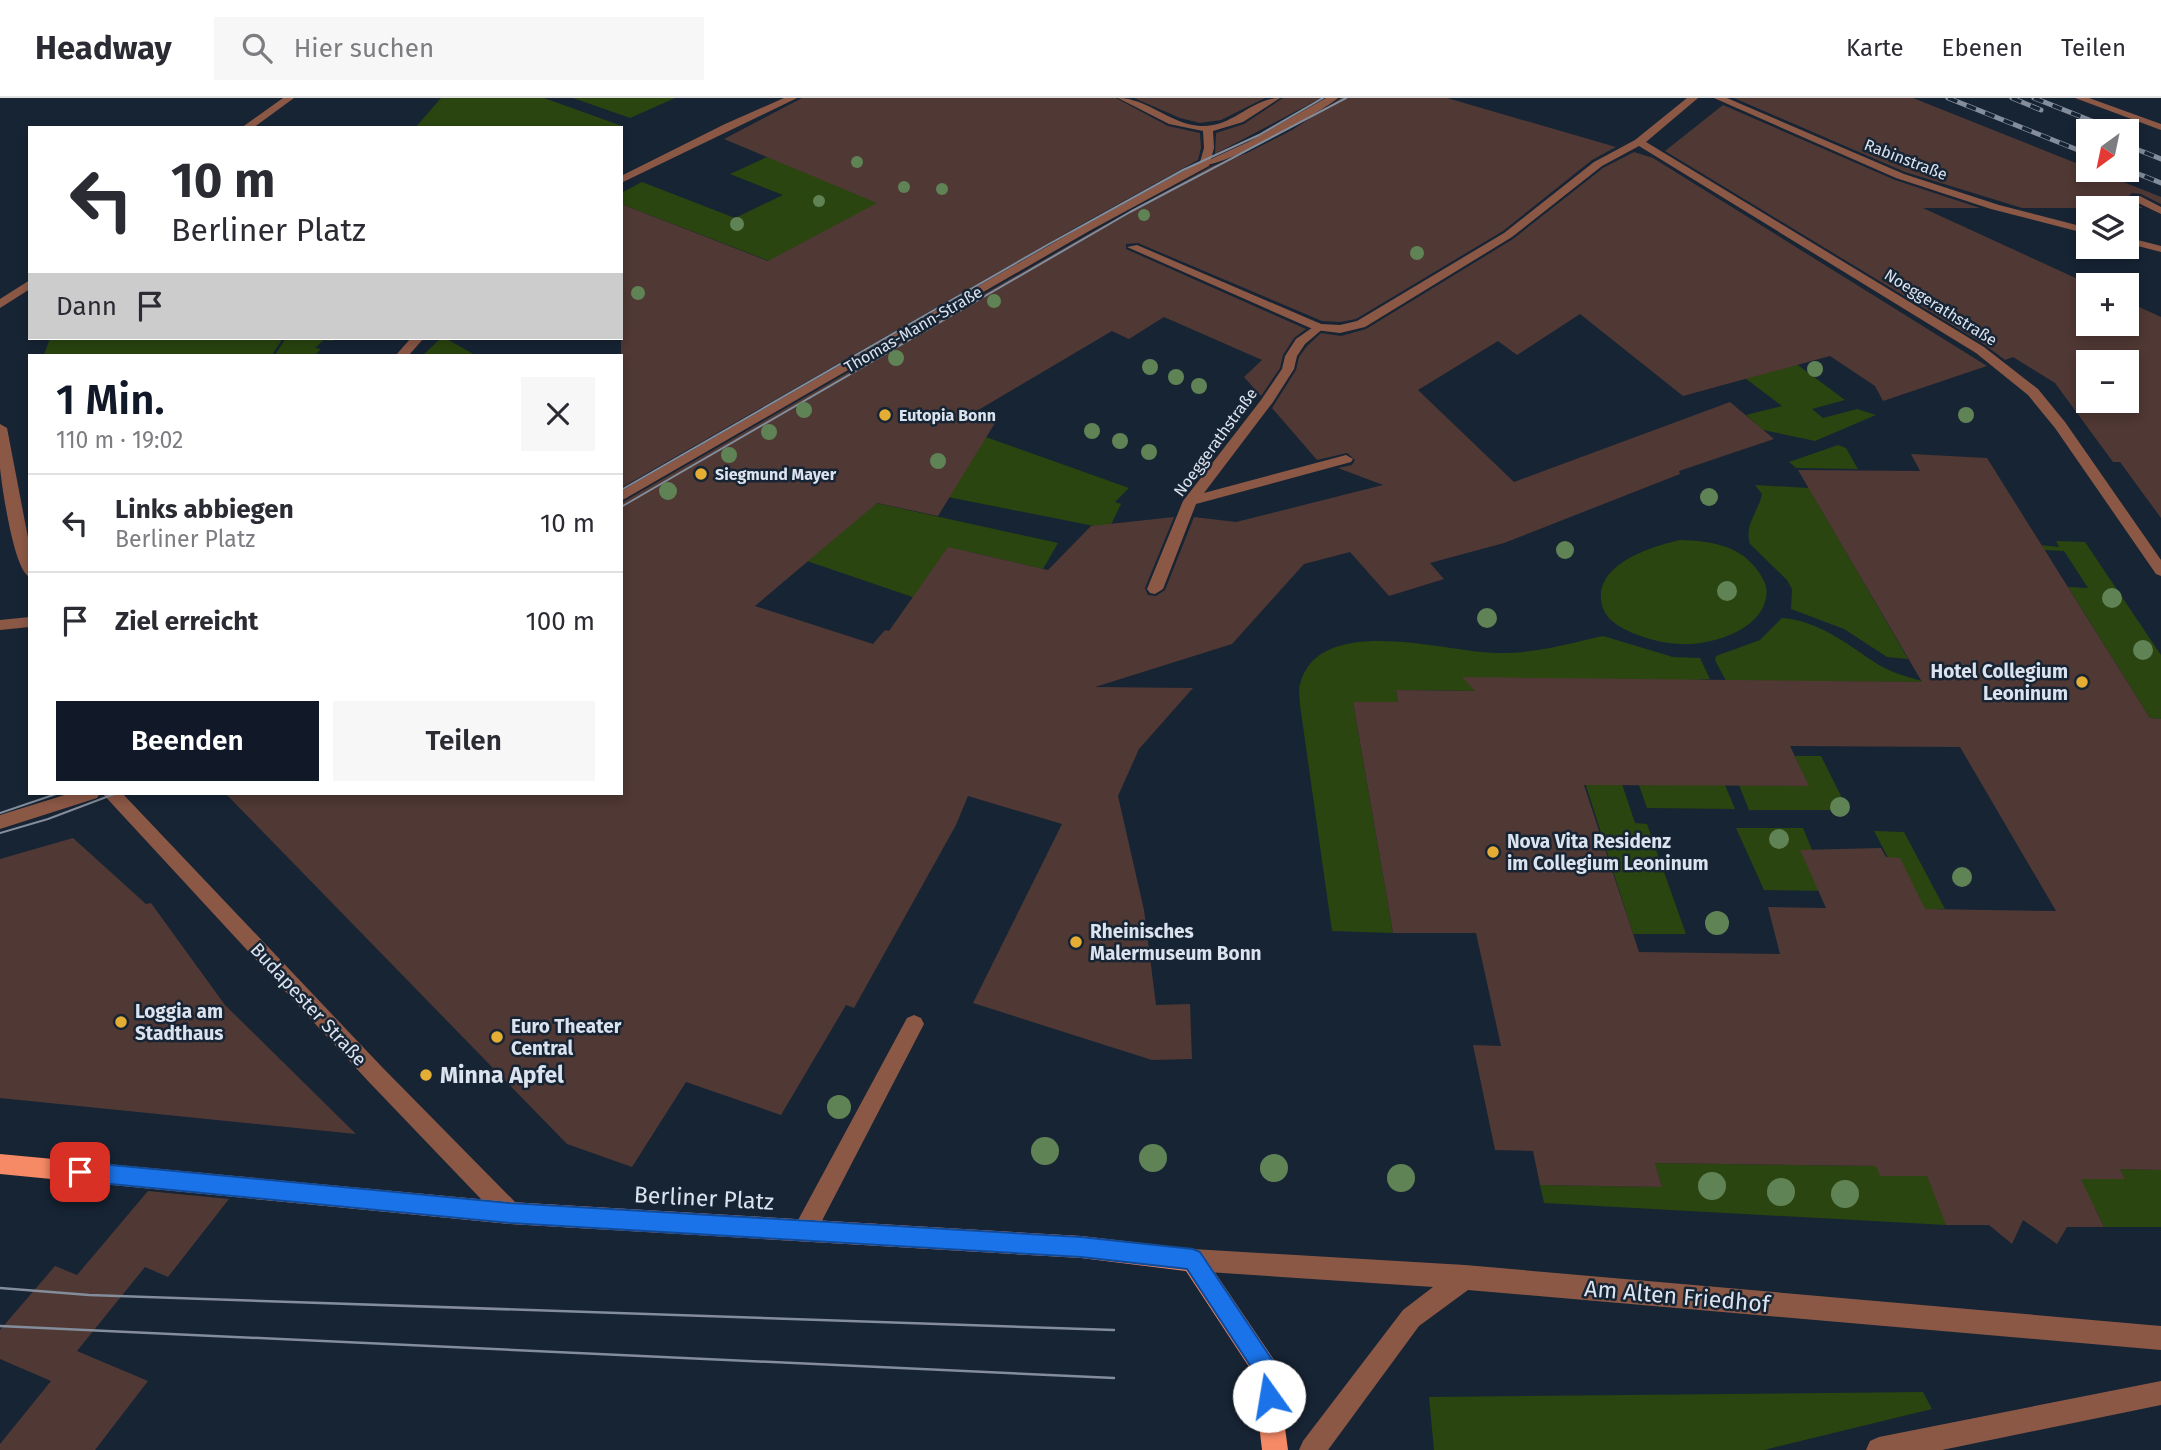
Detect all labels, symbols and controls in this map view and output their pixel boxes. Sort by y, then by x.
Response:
search box [214,17,704,80]
text: Headway [35,28,172,68]
icon: search [238,29,276,67]
text: Hier suchen [294,33,434,64]
text: Karte [1846,34,1904,62]
text: Ebenen [1942,34,2023,62]
text: Teilen [2061,34,2126,62]
north arrow [2076,119,2138,182]
map controls [2076,119,2139,413]
street label: Rabinstraße [1862,135,1950,184]
text: 10 m [171,151,275,210]
icon: left [56,154,147,245]
button: layers [2076,196,2139,259]
text: Berliner Platz [171,211,366,249]
street label: Noeggerathstraße [1881,265,2001,350]
button: + [2076,273,2139,336]
street label: Thomas-Mann-Straße [841,282,985,377]
icon: arrive [131,287,169,325]
text: Dann [56,291,117,322]
button: − [2076,350,2139,413]
text: 1 Min. [56,375,165,425]
button: close [521,377,595,451]
street label: Noeggerathstraße [1170,384,1261,500]
place label: Eutopia Bonn [899,406,996,425]
marker: Eutopia Bonn [877,407,893,423]
text: 110 m · 19:02 [56,426,183,454]
place label: Siegmund Mayer [715,465,837,484]
marker: Siegmund Mayer [693,466,709,482]
text: Links abbiegen [115,494,294,525]
icon: left [56,504,94,542]
text: 10 m [540,508,595,539]
text: Berliner Platz [115,525,255,553]
icon: arrive [56,602,94,640]
text: Ziel erreicht [115,606,258,637]
text: 100 m [526,606,595,637]
place label: Hotel Collegium Leoninum [1931,660,2068,705]
marker: Hotel Collegium Leoninum [2074,674,2090,690]
button: Beenden [56,701,319,781]
button: Teilen [333,701,595,781]
place label: Nova Vita Residenz im Collegium Leoninum [1507,830,1709,875]
marker: Nova Vita Residenz im Collegium Leoninum [1485,844,1501,860]
place label: Rheinisches Malermuseum Bonn [1090,920,1262,965]
marker: Rheinisches Malermuseum Bonn [1068,934,1084,950]
street label: Budapester Straße [246,938,372,1071]
place label: Loggia am Stadthaus [135,1000,224,1045]
marker: Loggia am Stadthaus [113,1014,129,1030]
place label: Euro Theater Central [511,1015,622,1060]
marker: Euro Theater Central [489,1029,505,1045]
place label: Minna Apfel [440,1061,564,1089]
marker: Minna Apfel [418,1067,434,1083]
pin [50,1142,110,1202]
icon: arrive [61,1153,99,1191]
street label: Berliner Platz [633,1180,775,1216]
street label: Am Alten Friedhof [1583,1274,1773,1318]
position arrow [1232,1359,1306,1433]

